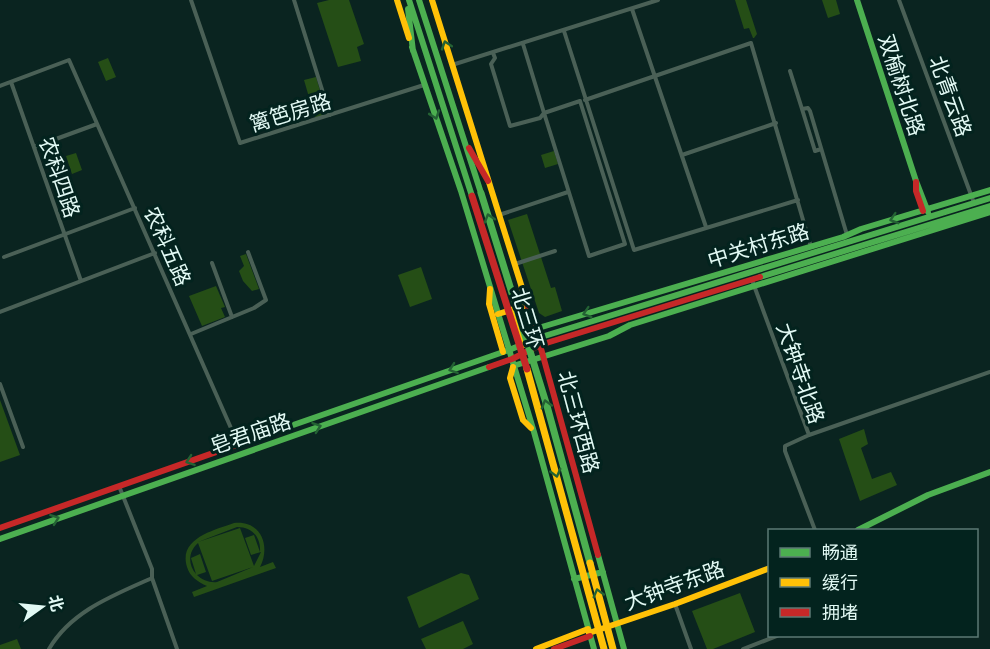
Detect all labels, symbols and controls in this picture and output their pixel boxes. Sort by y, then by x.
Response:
street label: 双榆树北路 [872,31,932,139]
one-way arrow [441,40,453,51]
street label: 北青云路 [923,52,979,140]
street label: 篱笆房路 [246,86,334,138]
one-way arrow [427,110,440,120]
street label: 农科四路 [33,133,87,221]
street label: 农科五路 [138,202,198,290]
one-way arrow [889,212,900,224]
one-way arrow [484,213,496,224]
street label: 中关村东路 [704,216,812,274]
street label: 北三环 [505,284,551,352]
one-way arrow [582,306,593,318]
street label: 大钟寺北路 [771,319,831,427]
one-way arrow [448,362,459,374]
street label: 北三环西路 [552,368,606,476]
one-way arrow [541,399,554,409]
street label: 皂君庙路 [206,406,294,460]
one-way arrow [311,422,321,434]
one-way arrow [185,453,196,466]
one-way arrow [549,468,562,478]
one-way arrow [49,514,60,526]
legend [768,529,978,637]
text: 畅通 [822,540,858,564]
street label: 大钟寺东路 [620,554,728,616]
text: 缓行 [822,570,858,594]
north arrow [12,577,72,637]
one-way arrow [592,588,605,598]
text: 北 [44,593,69,614]
text: 拥堵 [822,600,858,624]

